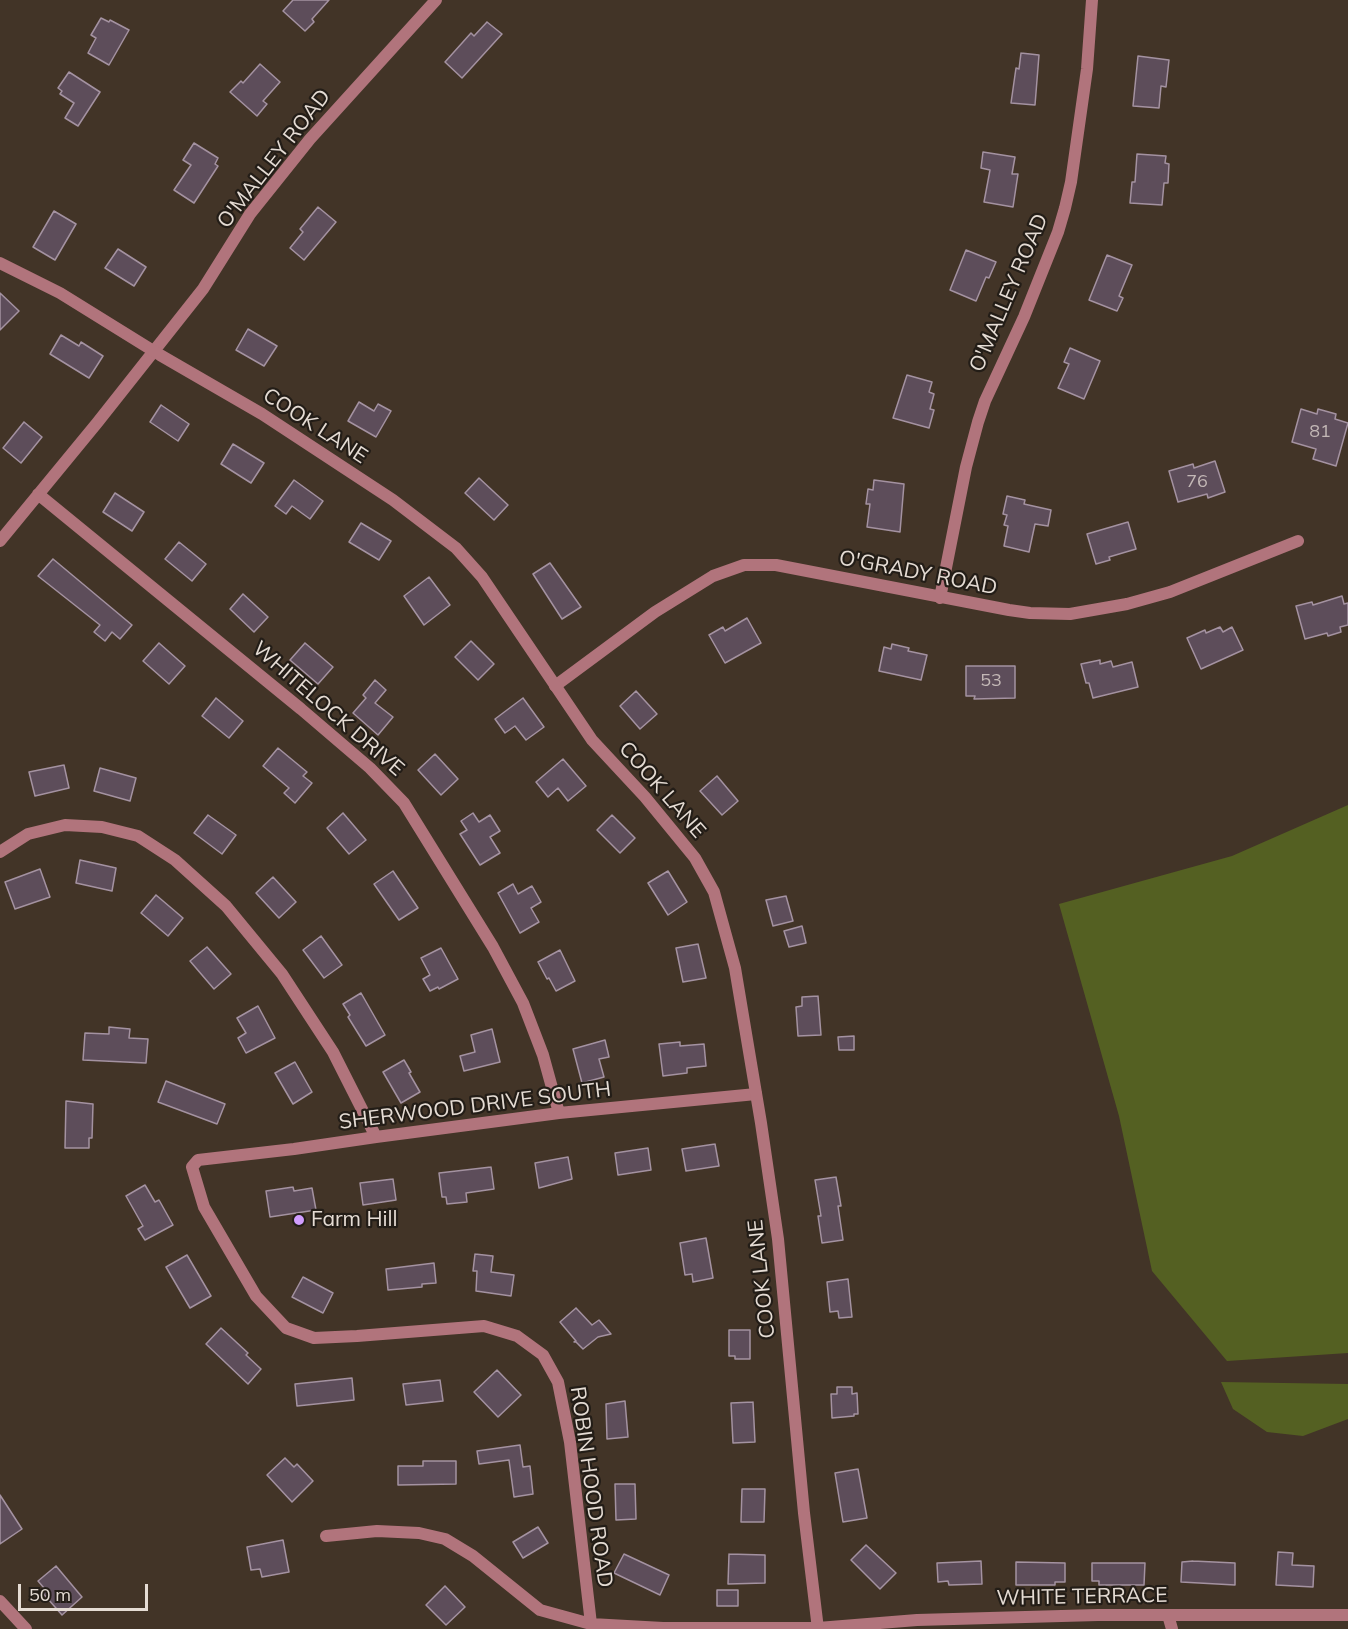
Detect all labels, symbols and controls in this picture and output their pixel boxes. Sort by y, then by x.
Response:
street label: O'MALLEY ROAD [212,85,336,233]
street label: O'MALLEY ROAD [964,210,1054,376]
street label: COOK LANE [258,383,372,469]
house number: 81 [1309,421,1331,443]
house number: 76 [1186,471,1208,493]
street label: O'GRADY ROAD [837,545,999,601]
street label: WHITELOCK DRIVE [247,636,409,782]
house number: 53 [980,670,1002,692]
street label: COOK LANE [613,737,711,843]
street label: SHERWOOD DRIVE SOUTH [338,1077,612,1135]
place label: Farm Hill [311,1207,398,1233]
marker: Farm Hill [292,1213,306,1227]
street label: COOK LANE [743,1218,781,1340]
street label: ROBIN HOOD ROAD [564,1385,618,1589]
scale bar [21,1572,152,1610]
text: 50 m [29,1583,71,1606]
street label: WHITE TERRACE [996,1583,1168,1611]

